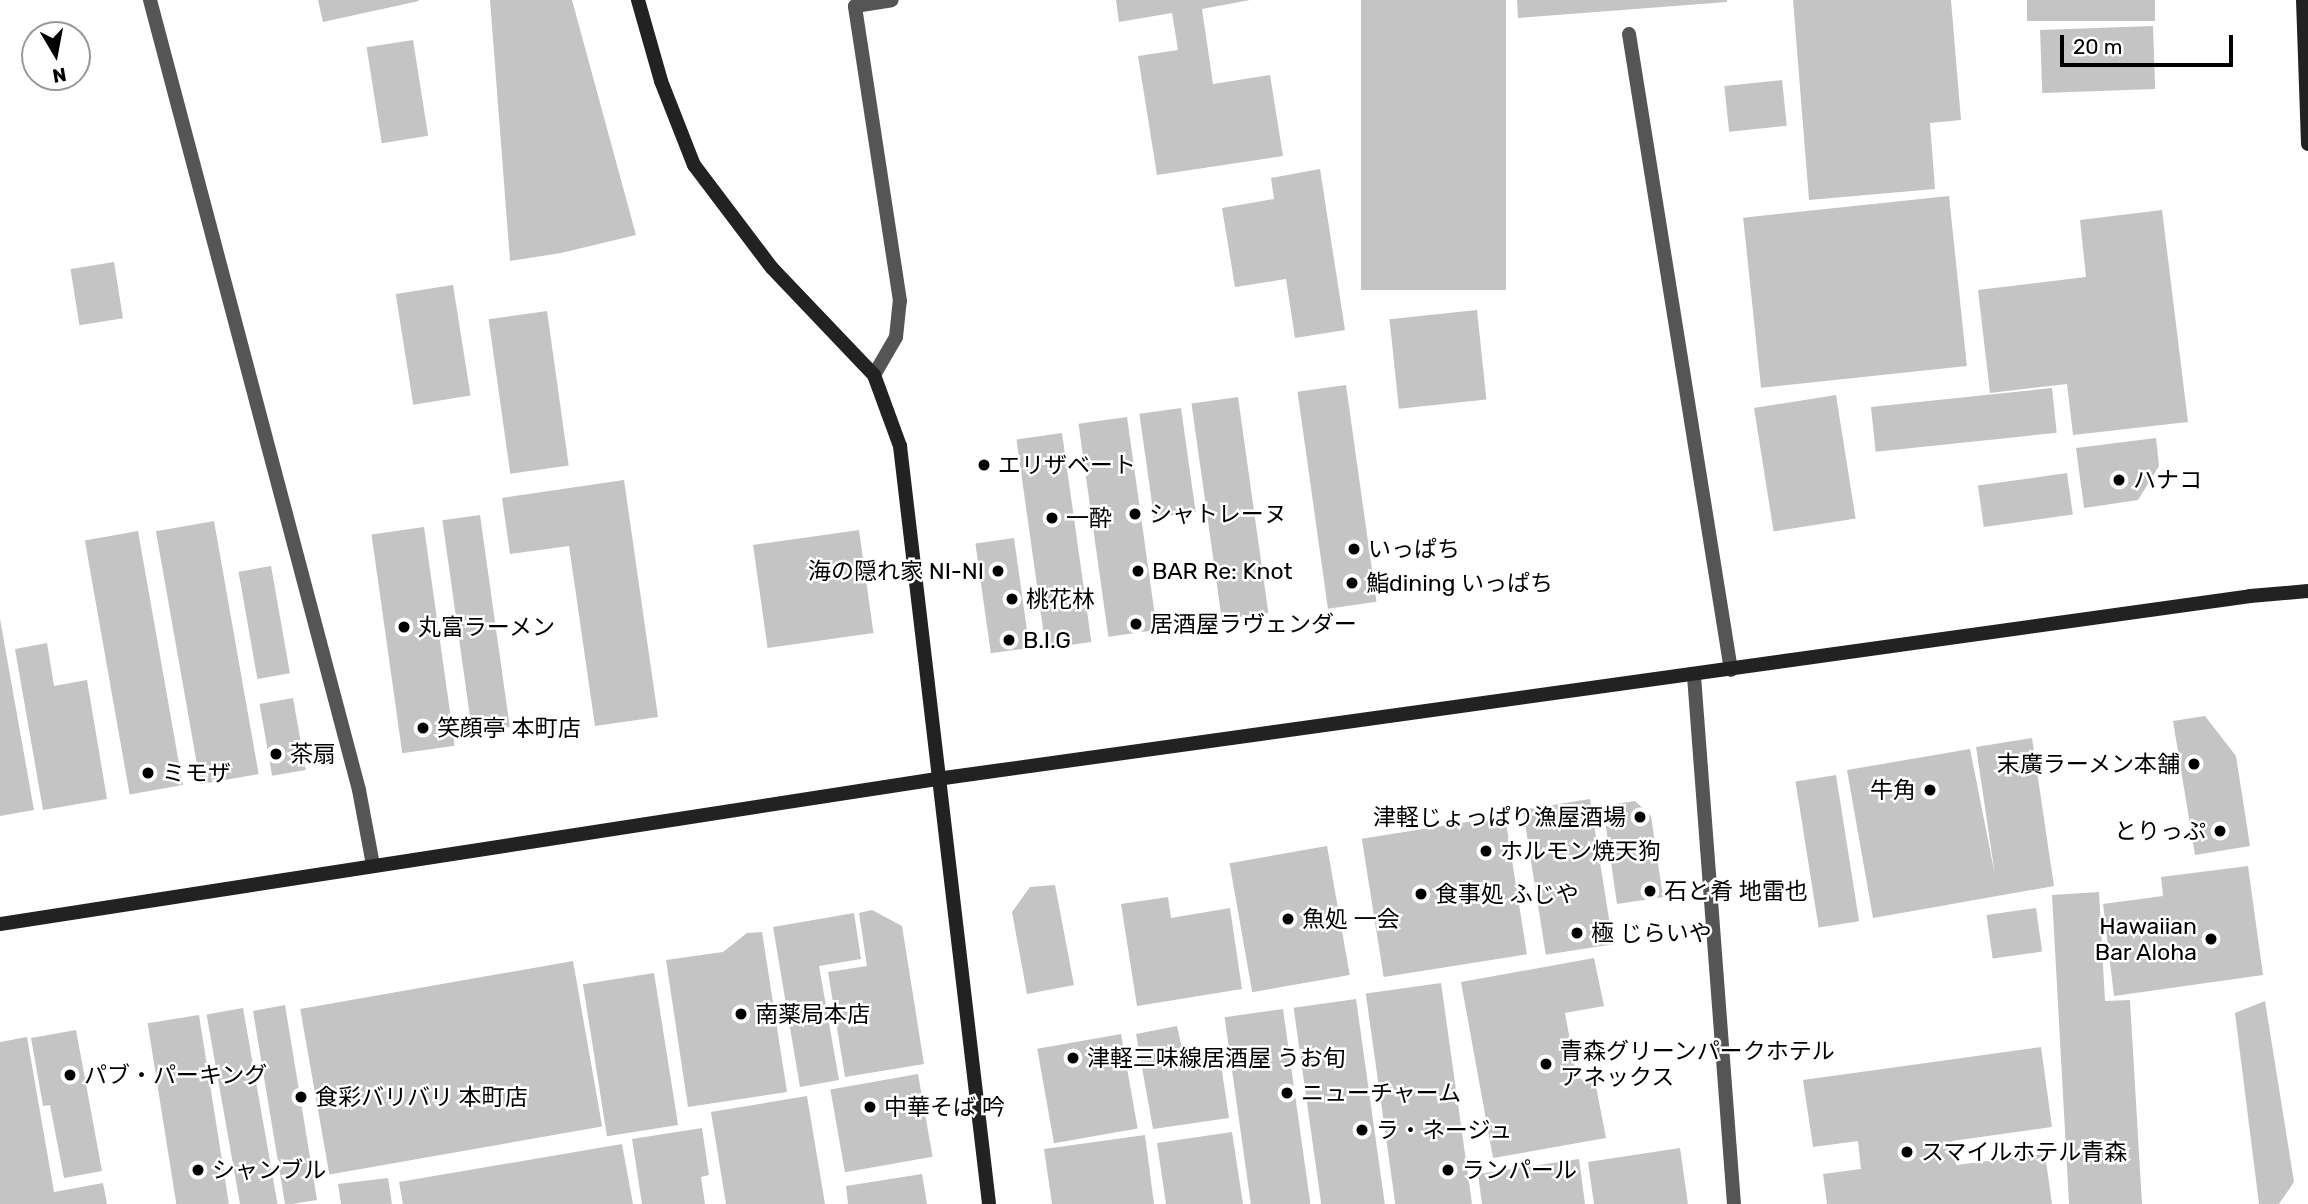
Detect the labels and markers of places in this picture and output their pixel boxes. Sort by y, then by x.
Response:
place label: エリザベート [998,451,1136,479]
marker: エリザベート [976,457,992,473]
place label: ハナコ [2133,466,2202,494]
marker: ハナコ [2111,472,2127,488]
place label: シャトレーヌ [1149,500,1287,528]
place label: 一酔 [1066,504,1112,532]
marker: シャトレーヌ [1127,506,1143,522]
marker: 一酔 [1044,510,1060,526]
place label: いっぱち [1368,535,1460,563]
marker: いっぱち [1346,541,1362,557]
place label: 海の隠れ家 NI-NI [808,557,984,585]
place label: BAR Re: Knot [1152,557,1292,585]
marker: 海の隠れ家 NI-NI [990,563,1006,579]
marker: BAR Re: Knot [1130,563,1146,579]
place label: 鮨dining いっぱち [1366,569,1553,597]
marker: 鮨dining いっぱち [1344,575,1360,591]
place label: 桃花林 [1026,585,1095,613]
marker: 桃花林 [1004,591,1020,607]
place label: 居酒屋ラヴェンダー [1150,610,1357,638]
place label: 丸富ラーメン [418,613,556,641]
marker: 居酒屋ラヴェンダー [1128,616,1144,632]
marker: 丸富ラーメン [396,619,412,635]
place label: B.I.G [1023,626,1071,654]
marker: B.I.G [1001,632,1017,648]
place label: 笑顔亭 本町店 [437,714,581,742]
marker: 笑顔亭 本町店 [415,720,431,736]
place label: 茶扇 [290,740,336,768]
marker: 茶扇 [268,746,284,762]
place label: 末廣ラーメン本舗 [1996,750,2180,778]
marker: 末廣ラーメン本舗 [2186,756,2202,772]
place label: ミモザ [162,759,231,787]
marker: ミモザ [140,765,156,781]
place label: 牛角 [1870,776,1916,804]
marker: 牛角 [1922,782,1938,798]
place label: 津軽じょっぱり漁屋酒場 [1373,803,1626,831]
marker: 津軽じょっぱり漁屋酒場 [1632,809,1648,825]
place label: とりっぷ [2114,817,2206,845]
marker: とりっぷ [2212,823,2228,839]
place label: ホルモン焼天狗 [1500,837,1661,865]
marker: ホルモン焼天狗 [1478,843,1494,859]
place label: 石と肴 地雷也 [1664,877,1808,905]
place label: 食事処 ふじや [1435,880,1579,908]
marker: 石と肴 地雷也 [1642,883,1658,899]
marker: 食事処 ふじや [1413,886,1429,902]
place label: 魚処 一会 [1302,905,1400,933]
marker: 魚処 一会 [1280,911,1296,927]
place label: Hawaiian Bar Aloha [2094,912,2197,966]
place label: 極 じらいや [1591,919,1712,947]
marker: 極 じらいや [1569,925,1585,941]
marker: Hawaiian Bar Aloha [2203,931,2219,947]
place label: 南薬局本店 [755,1000,870,1028]
marker: 南薬局本店 [733,1006,749,1022]
place label: 青森グリーンパークホテル アネックス [1560,1037,1836,1091]
place label: 津軽三味線居酒屋 うお旬 [1087,1044,1346,1072]
marker: 津軽三味線居酒屋 うお旬 [1065,1050,1081,1066]
marker: 青森グリーンパークホテル アネックス [1538,1056,1554,1072]
place label: パブ・パーキング [84,1061,268,1089]
marker: パブ・パーキング [62,1067,78,1083]
place label: ニューチャーム [1301,1079,1462,1107]
place label: 食彩バリバリ 本町店 [315,1083,528,1111]
marker: ニューチャーム [1279,1085,1295,1101]
marker: 食彩バリバリ 本町店 [293,1089,309,1105]
place label: 中華そば 吟 [884,1093,1005,1121]
marker: 中華そば 吟 [862,1099,878,1115]
place label: ラ・ネージュ [1376,1116,1514,1144]
marker: ラ・ネージュ [1354,1122,1370,1138]
place label: スマイルホテル青森 [1921,1138,2128,1166]
marker: スマイルホテル青森 [1899,1144,1915,1160]
place label: シャンブル [212,1156,327,1184]
place label: ランパール [1462,1156,1577,1184]
marker: シャンブル [190,1162,206,1178]
marker: ランパール [1440,1162,1456,1178]

